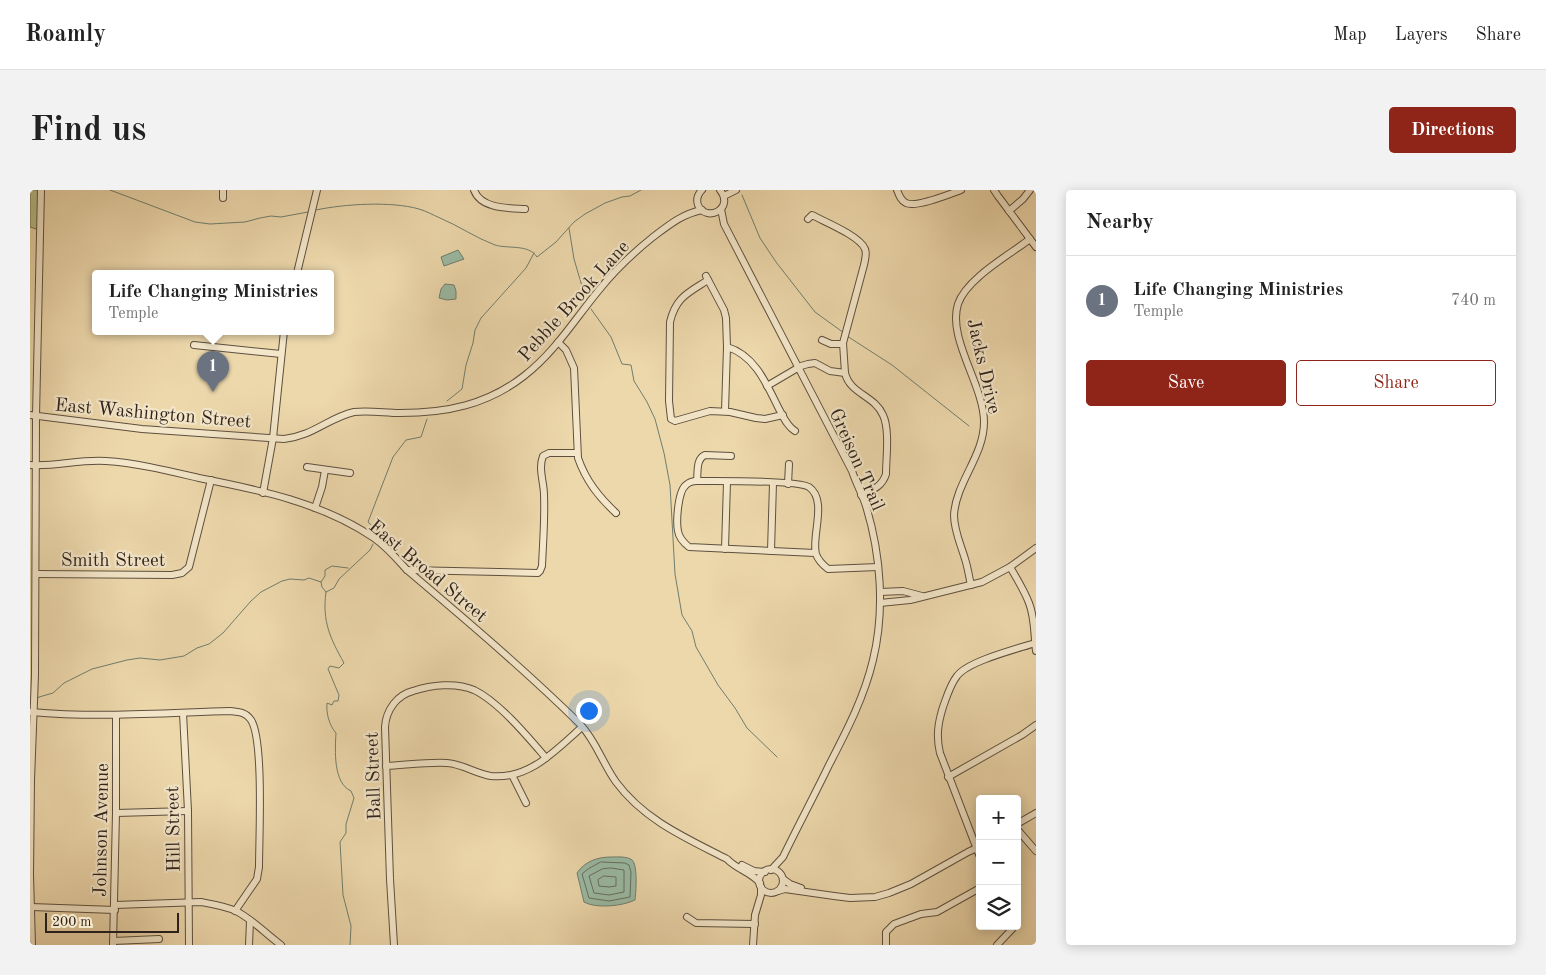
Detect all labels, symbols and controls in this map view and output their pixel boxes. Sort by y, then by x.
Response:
text: Roamly [25,23,106,47]
text: Map [1333,26,1367,44]
text: Layers [1395,26,1447,44]
text: Share [1475,26,1521,44]
button: Directions [1389,107,1516,153]
text: Find us [30,113,146,148]
text: Nearby [1086,212,1154,233]
street label: Pebble Brook Lane [516,238,634,366]
popup [92,270,334,335]
text: Life Changing Ministries [1133,281,1343,300]
text: Life Changing Ministries [108,283,318,302]
text: 1 [1097,293,1107,309]
text: 740 m [1451,293,1496,309]
text: Temple [1133,304,1183,320]
text: Temple [108,306,158,322]
street label: Jacks Drive [962,317,1003,416]
pin: 1 [197,351,229,392]
button: Save [1086,360,1286,406]
button: Share [1296,360,1496,406]
street label: East Washington Street [54,396,252,433]
street label: Greison Trail [825,406,887,514]
street label: East Broad Street [365,517,490,627]
street label: Smith Street [61,552,165,571]
your location [576,698,602,724]
street label: Ball Street [363,731,386,820]
street label: Johnson Avenue [92,763,113,897]
street label: Hill Street [164,786,185,872]
map controls [976,795,1021,930]
button: + [976,795,1021,840]
button: − [976,840,1021,885]
button: layers [976,885,1021,930]
scale bar [45,910,179,933]
text: 200 m [52,915,91,929]

